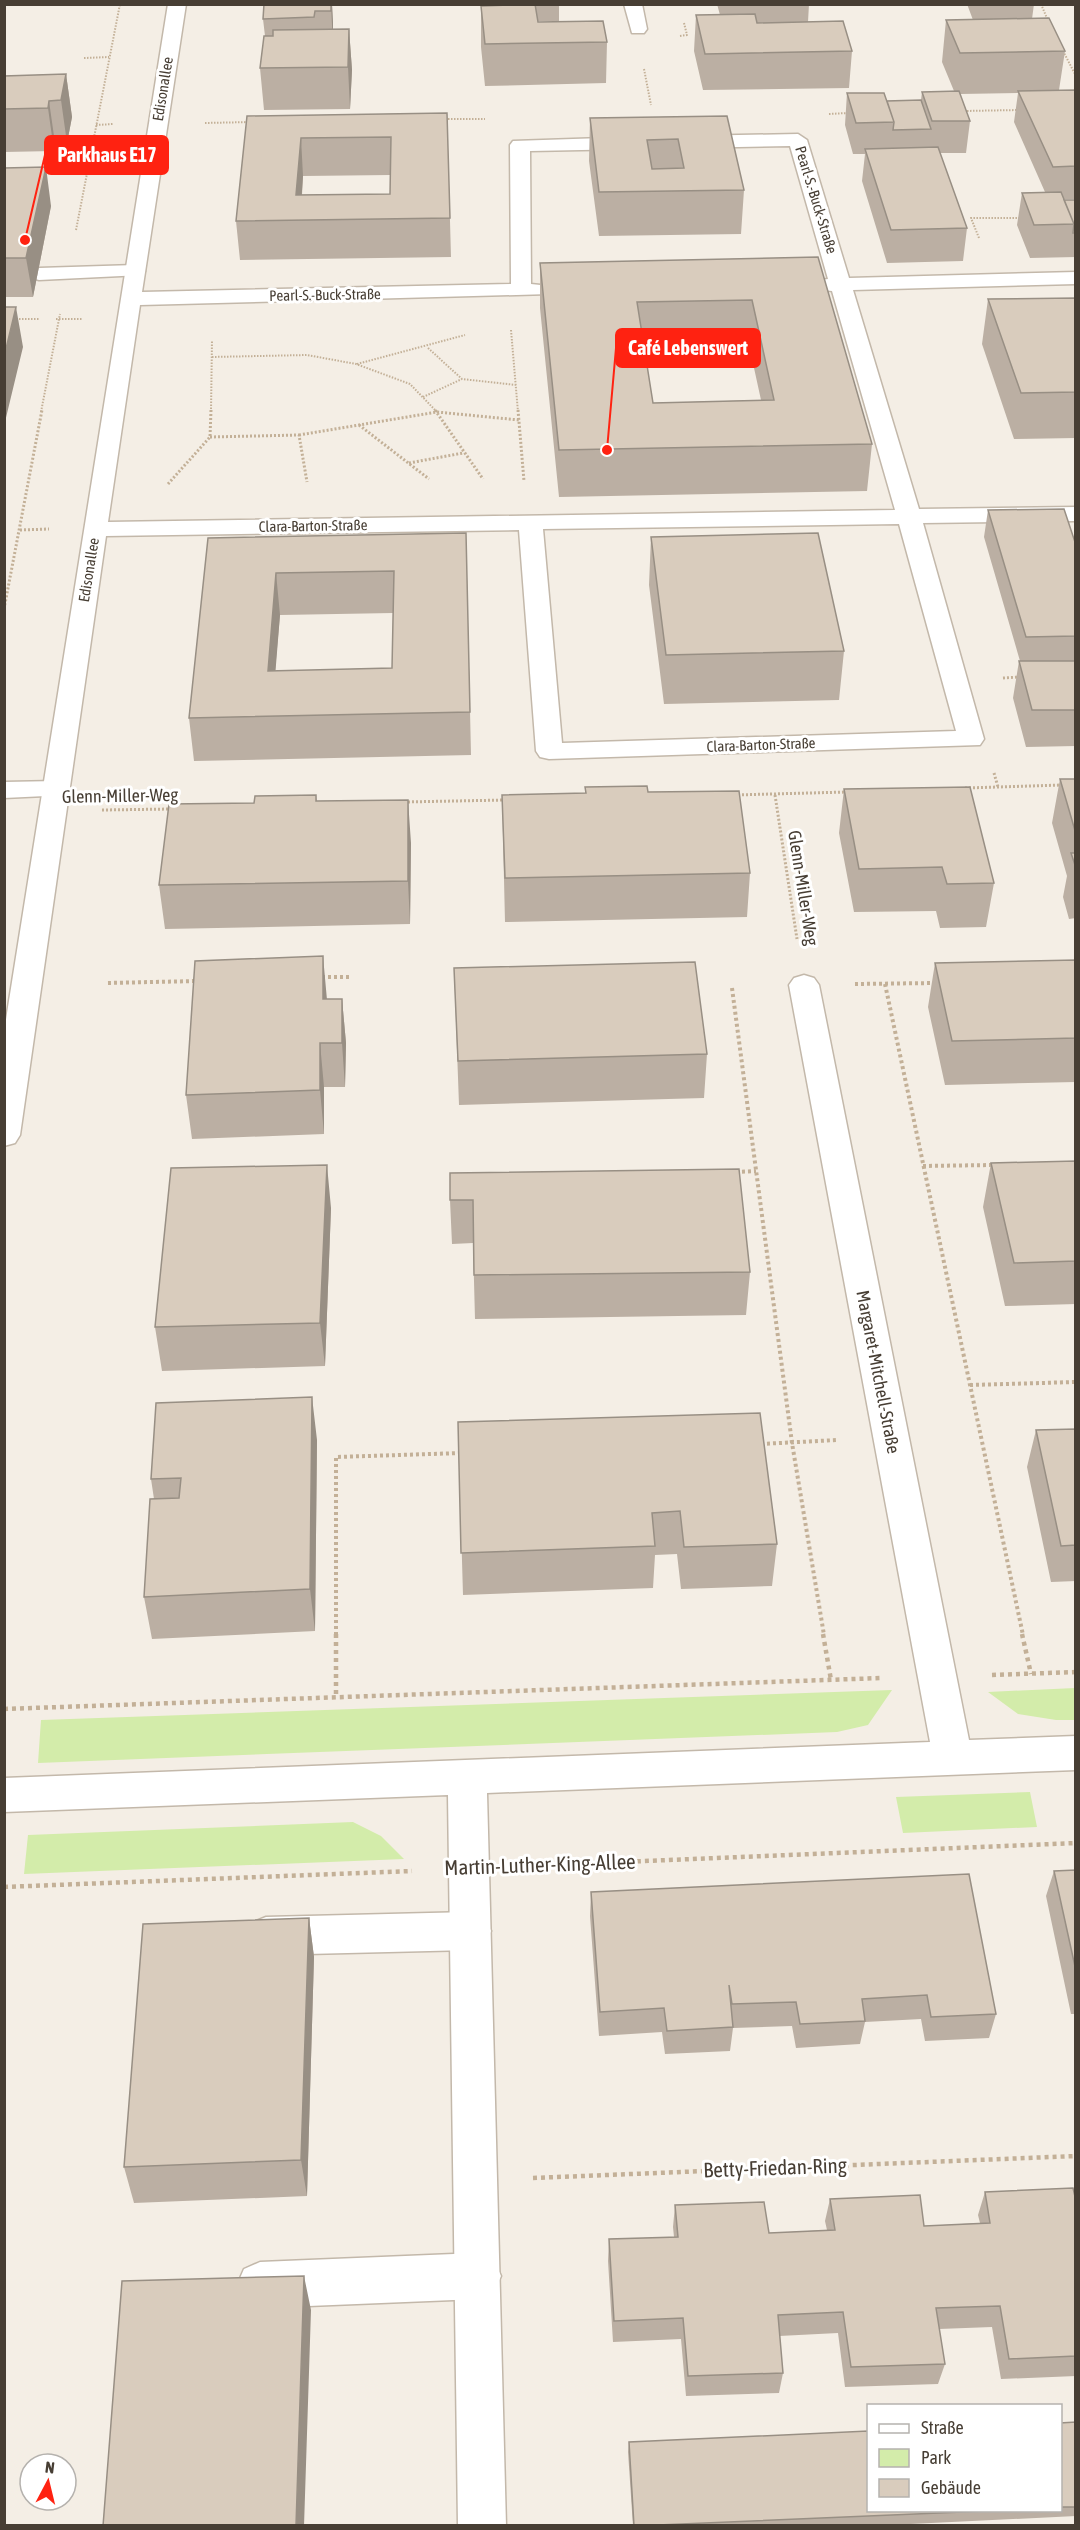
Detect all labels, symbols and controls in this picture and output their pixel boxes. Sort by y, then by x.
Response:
street label: Edisonallee [149,55,176,122]
callout: Parkhaus E17 [45,136,168,174]
text: Parkhaus E17 [57,143,157,166]
street label: Pearl-S.-Buck-Straße [792,144,841,256]
street label: Pearl-S.-Buck-Straße [269,285,381,304]
callout: Café Lebenswert [616,329,760,367]
text: Café Lebenswert [628,336,748,359]
street label: Clara-Barton-Straße [258,516,368,535]
street label: Edisonallee [75,536,102,603]
street label: Clara-Barton-Straße [706,734,816,755]
street label: Glenn-Miller-Weg [62,784,179,807]
street label: Glenn-Miller-Weg [784,829,823,947]
street label: Margaret-Mitchell-Straße [852,1289,905,1455]
street label: Martin-Luther-King-Allee [444,1849,636,1879]
street label: Betty-Friedan-Ring [703,2153,847,2182]
legend [867,2404,1062,2512]
text: Straße [921,2417,964,2438]
text: Park [921,2447,951,2468]
north arrow [18,2452,78,2512]
text: N [44,2458,56,2477]
text: Gebäude [921,2477,981,2498]

